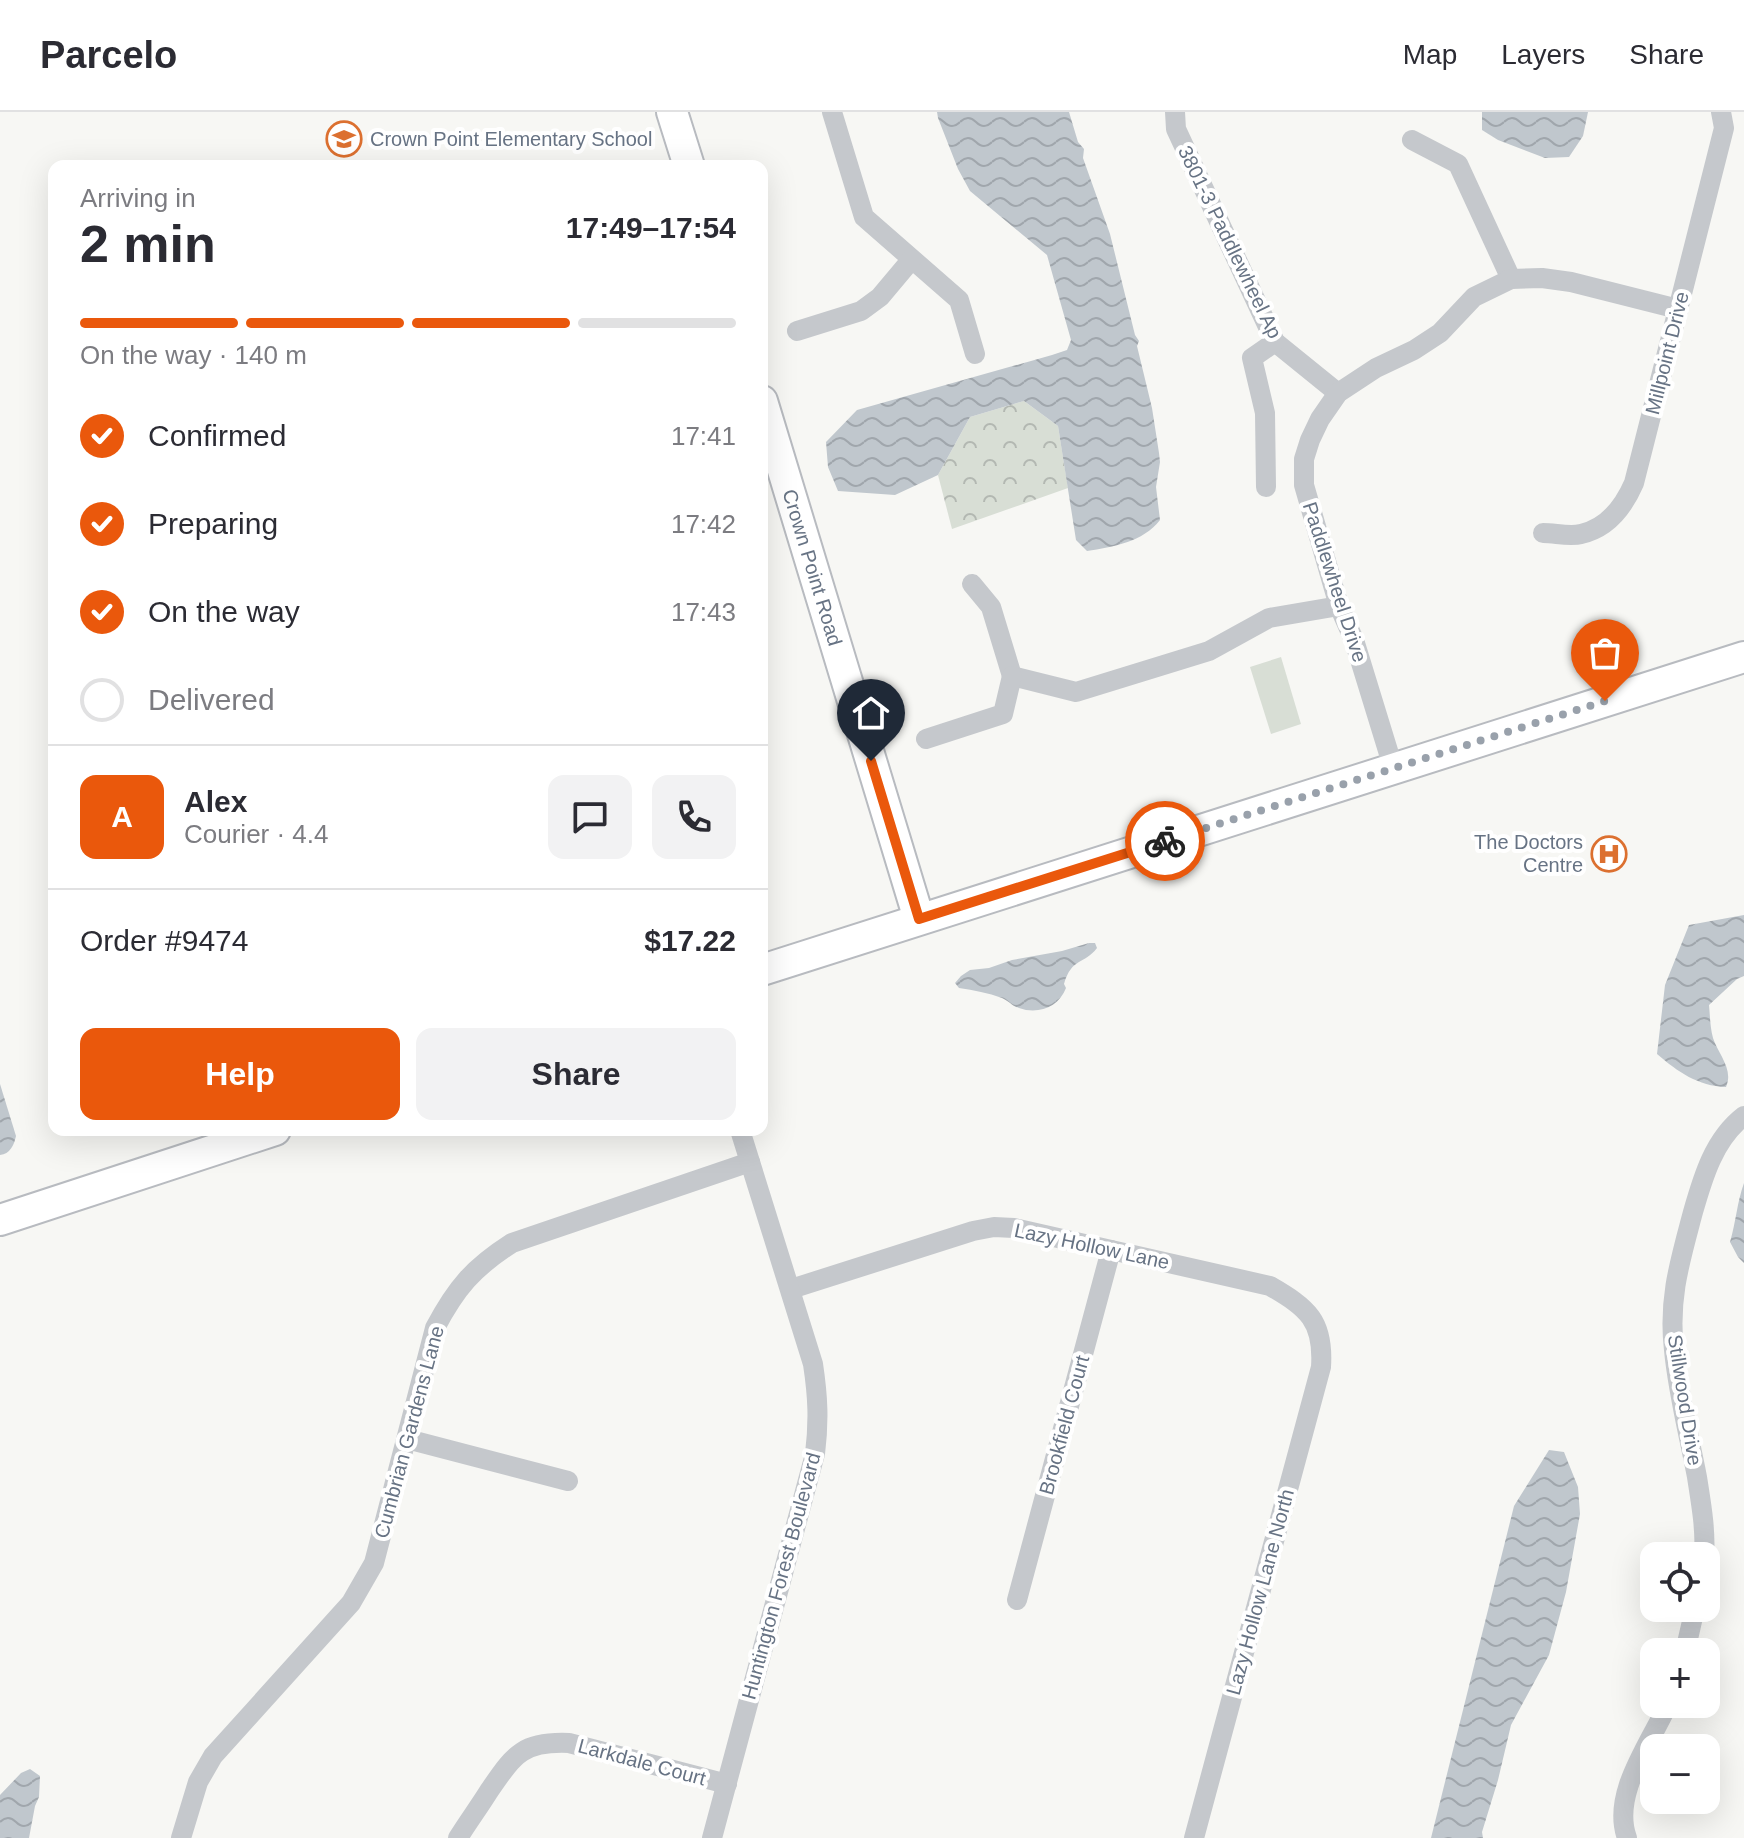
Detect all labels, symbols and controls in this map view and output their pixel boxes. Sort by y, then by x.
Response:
text: Parcelo [40,34,177,76]
text: Map [1403,39,1457,70]
text: Layers [1501,39,1585,70]
text: Share [1629,39,1704,70]
school or university icon: Crown Point Elementary School [325,120,363,158]
place label: Crown Point Elementary School [370,128,652,150]
street label: 3801-3 Paddlewheel Ap [1174,142,1286,342]
text: Arriving in [80,183,196,213]
text: 17:49–17:54 [566,211,736,244]
text: 2 min [80,215,216,273]
street label: Millpoint Drive [1641,289,1693,417]
text: On the way · 140 m [80,340,307,370]
icon: check [80,414,124,458]
text: Confirmed [148,419,286,452]
text: 17:41 [671,421,736,451]
street label: Crown Point Road [778,487,847,648]
street label: Paddlewheel Drive [1299,499,1371,665]
icon: check [80,502,124,546]
text: Preparing [148,507,278,540]
text: 17:42 [671,509,736,539]
icon: check [80,590,124,634]
text: On the way [148,595,300,628]
text: 17:43 [671,597,736,627]
pin [1571,619,1639,701]
icon: bag [1583,631,1627,675]
pin [837,679,905,761]
text: Delivered [148,683,275,716]
icon: home [849,691,893,735]
button: chat [548,775,632,859]
button: phone [652,775,736,859]
text: Alex [184,785,247,818]
text: A [111,800,133,833]
courier [1125,801,1205,881]
text: Courier · 4.4 [184,819,329,849]
icon: bike [1143,819,1187,863]
place label: The Doctors Centre [1474,831,1583,876]
hospital icon: The Doctors Centre [1590,835,1628,873]
text: Order #9474 [80,924,248,957]
text: $17.22 [644,924,736,957]
button: Help [80,1028,400,1120]
button: Share [416,1028,736,1120]
street label: Lazy Hollow Lane [1013,1219,1171,1273]
street label: Cumbrian Gardens Lane [370,1323,448,1541]
street label: Stillwood Drive [1664,1333,1706,1467]
street label: Brookfield Court [1035,1352,1093,1497]
street label: Huntington Forest Boulevard [737,1450,825,1702]
street label: Lazy Hollow Lane North [1222,1487,1298,1697]
map controls [1640,1542,1720,1814]
button: locate [1640,1542,1720,1622]
button: + [1640,1638,1720,1718]
street label: Larkdale Court [576,1734,709,1790]
button: − [1640,1734,1720,1814]

